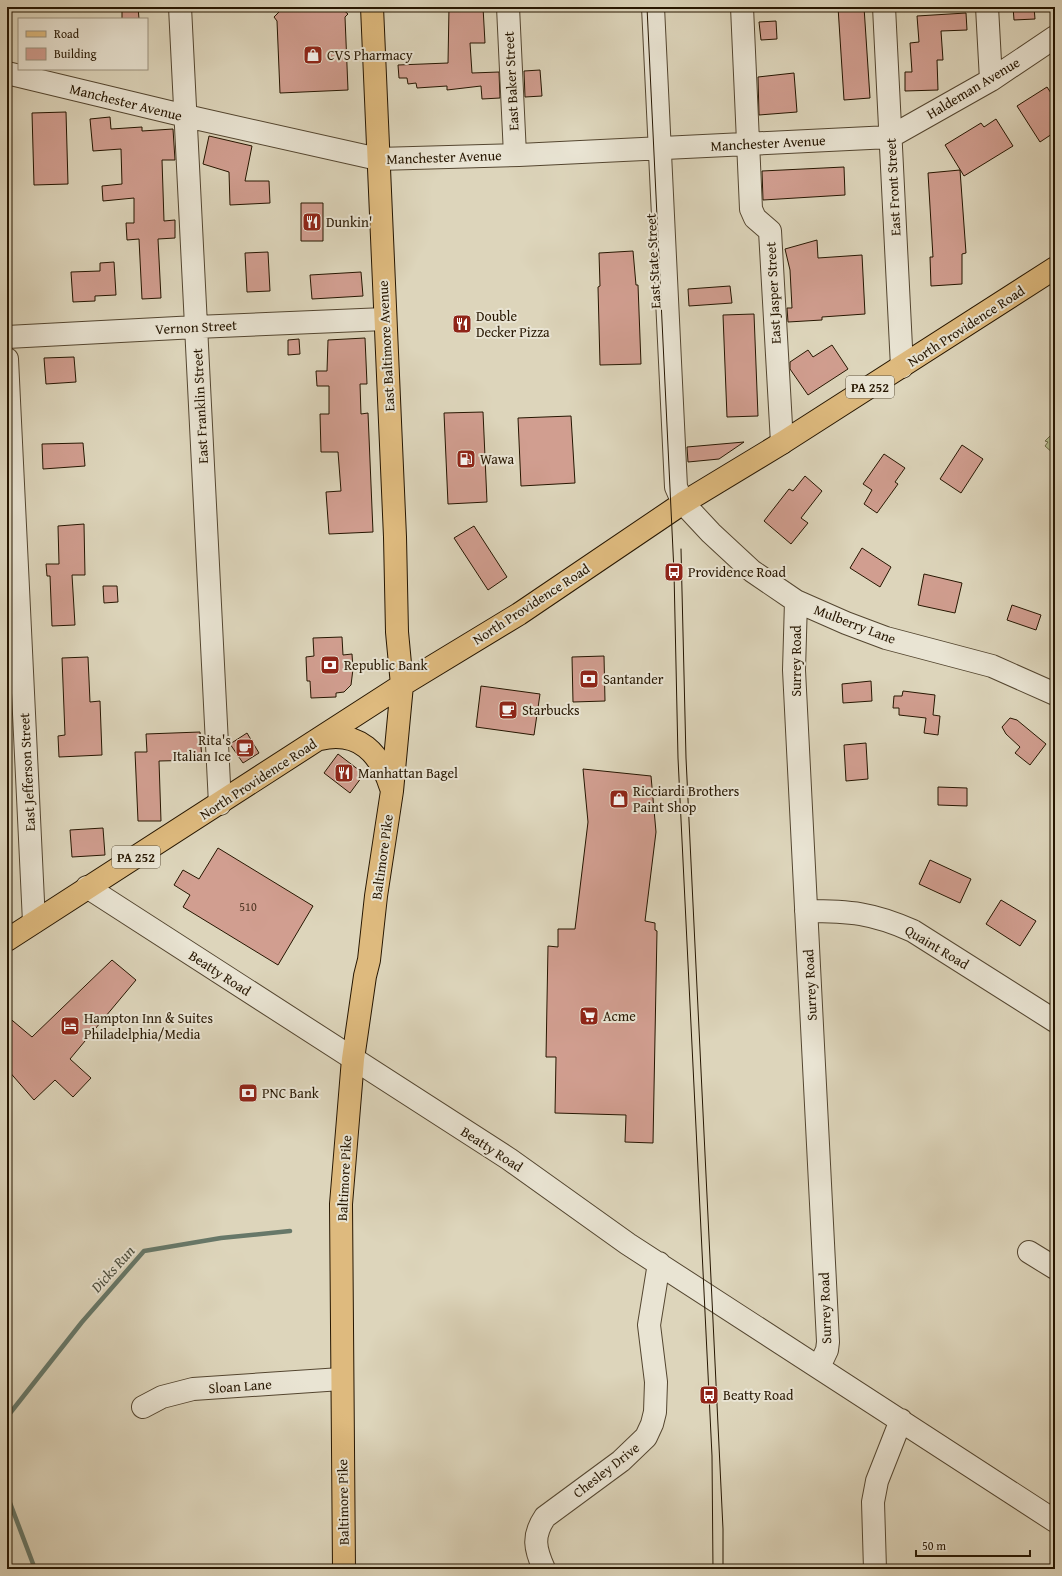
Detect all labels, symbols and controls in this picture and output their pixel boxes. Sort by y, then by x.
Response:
legend [18,18,148,70]
text: Road [54,25,80,42]
street label: East Baker Street [498,31,524,131]
shop icon: CVS Pharmacy [302,44,324,66]
text: Building [54,45,97,62]
place label: CVS Pharmacy [327,45,413,65]
street label: Haldeman Avenue [922,52,1024,124]
street label: Manchester Avenue [68,78,185,126]
street label: Manchester Avenue [710,130,827,156]
street label: East Front Street [880,137,906,237]
street label: Manchester Avenue [386,145,502,169]
restaurant icon: Dunkin' [301,211,323,233]
place label: Dunkin' [326,212,372,232]
street label: East State Street [641,213,665,309]
street label: East Jasper Street [760,241,786,345]
street label: East Baltimore Avenue [373,279,399,412]
street label: North Providence Road [904,280,1029,371]
place label: Double Decker Pizza [476,306,550,342]
restaurant icon: Double Decker Pizza [451,313,473,335]
street label: Vernon Street [155,315,238,339]
street label: East Franklin Street [187,348,213,464]
road number: PA 252 [846,376,894,398]
fuel station icon: Wawa [455,448,477,470]
place label: Wawa [480,449,514,469]
street label: North Providence Road [469,558,594,649]
bus stop icon: Providence Road [663,561,685,583]
place label: Providence Road [688,562,786,582]
street label: Mulberry Lane [811,599,899,649]
street label: Surrey Road [786,625,806,697]
bank icon: Republic Bank [319,654,341,676]
place label: Republic Bank [344,655,429,675]
bank icon: Santander [578,668,600,690]
place label: Santander [603,669,664,689]
cafe icon: Starbucks [497,699,519,721]
place label: Starbucks [522,700,580,720]
street label: East Jefferson Street [14,712,40,832]
place label: Rita's Italian Ice [173,730,231,766]
street label: North Providence Road [196,733,321,824]
cafe icon: Rita's Italian Ice [234,737,256,759]
restaurant icon: Manhattan Bagel [333,762,355,784]
place label: Manhattan Bagel [358,763,458,783]
place label: Ricciardi Brothers Paint Shop [633,781,739,817]
shop icon: Ricciardi Brothers Paint Shop [608,788,630,810]
street label: Baltimore Pike [366,813,398,901]
road number: PA 252 [112,846,160,868]
house number: 510 [239,898,257,915]
street label: Quaint Road [901,920,973,974]
street label: Beatty Road [185,945,255,1001]
street label: Surrey Road [798,948,822,1021]
supermarket icon: Acme [578,1005,600,1027]
place label: Acme [603,1006,636,1026]
place label: Hampton Inn & Suites Philadelphia/Media [84,1008,213,1044]
hotel icon: Hampton Inn & Suites Philadelphia/Media [59,1015,81,1037]
bank icon: PNC Bank [237,1082,259,1104]
place label: PNC Bank [262,1083,320,1103]
street label: Beatty Road [457,1121,527,1177]
street label: Baltimore Pike [332,1134,356,1221]
water label: Dicks Run [85,1240,140,1297]
street label: Surrey Road [814,1271,836,1344]
street label: Sloan Lane [208,1374,273,1398]
bus stop icon: Beatty Road [698,1384,720,1406]
place label: Beatty Road [723,1385,794,1405]
street label: Chesley Drive [568,1437,644,1502]
street label: Baltimore Pike [332,1458,354,1545]
scale bar [916,1532,1030,1558]
text: 50 m [922,1537,946,1554]

